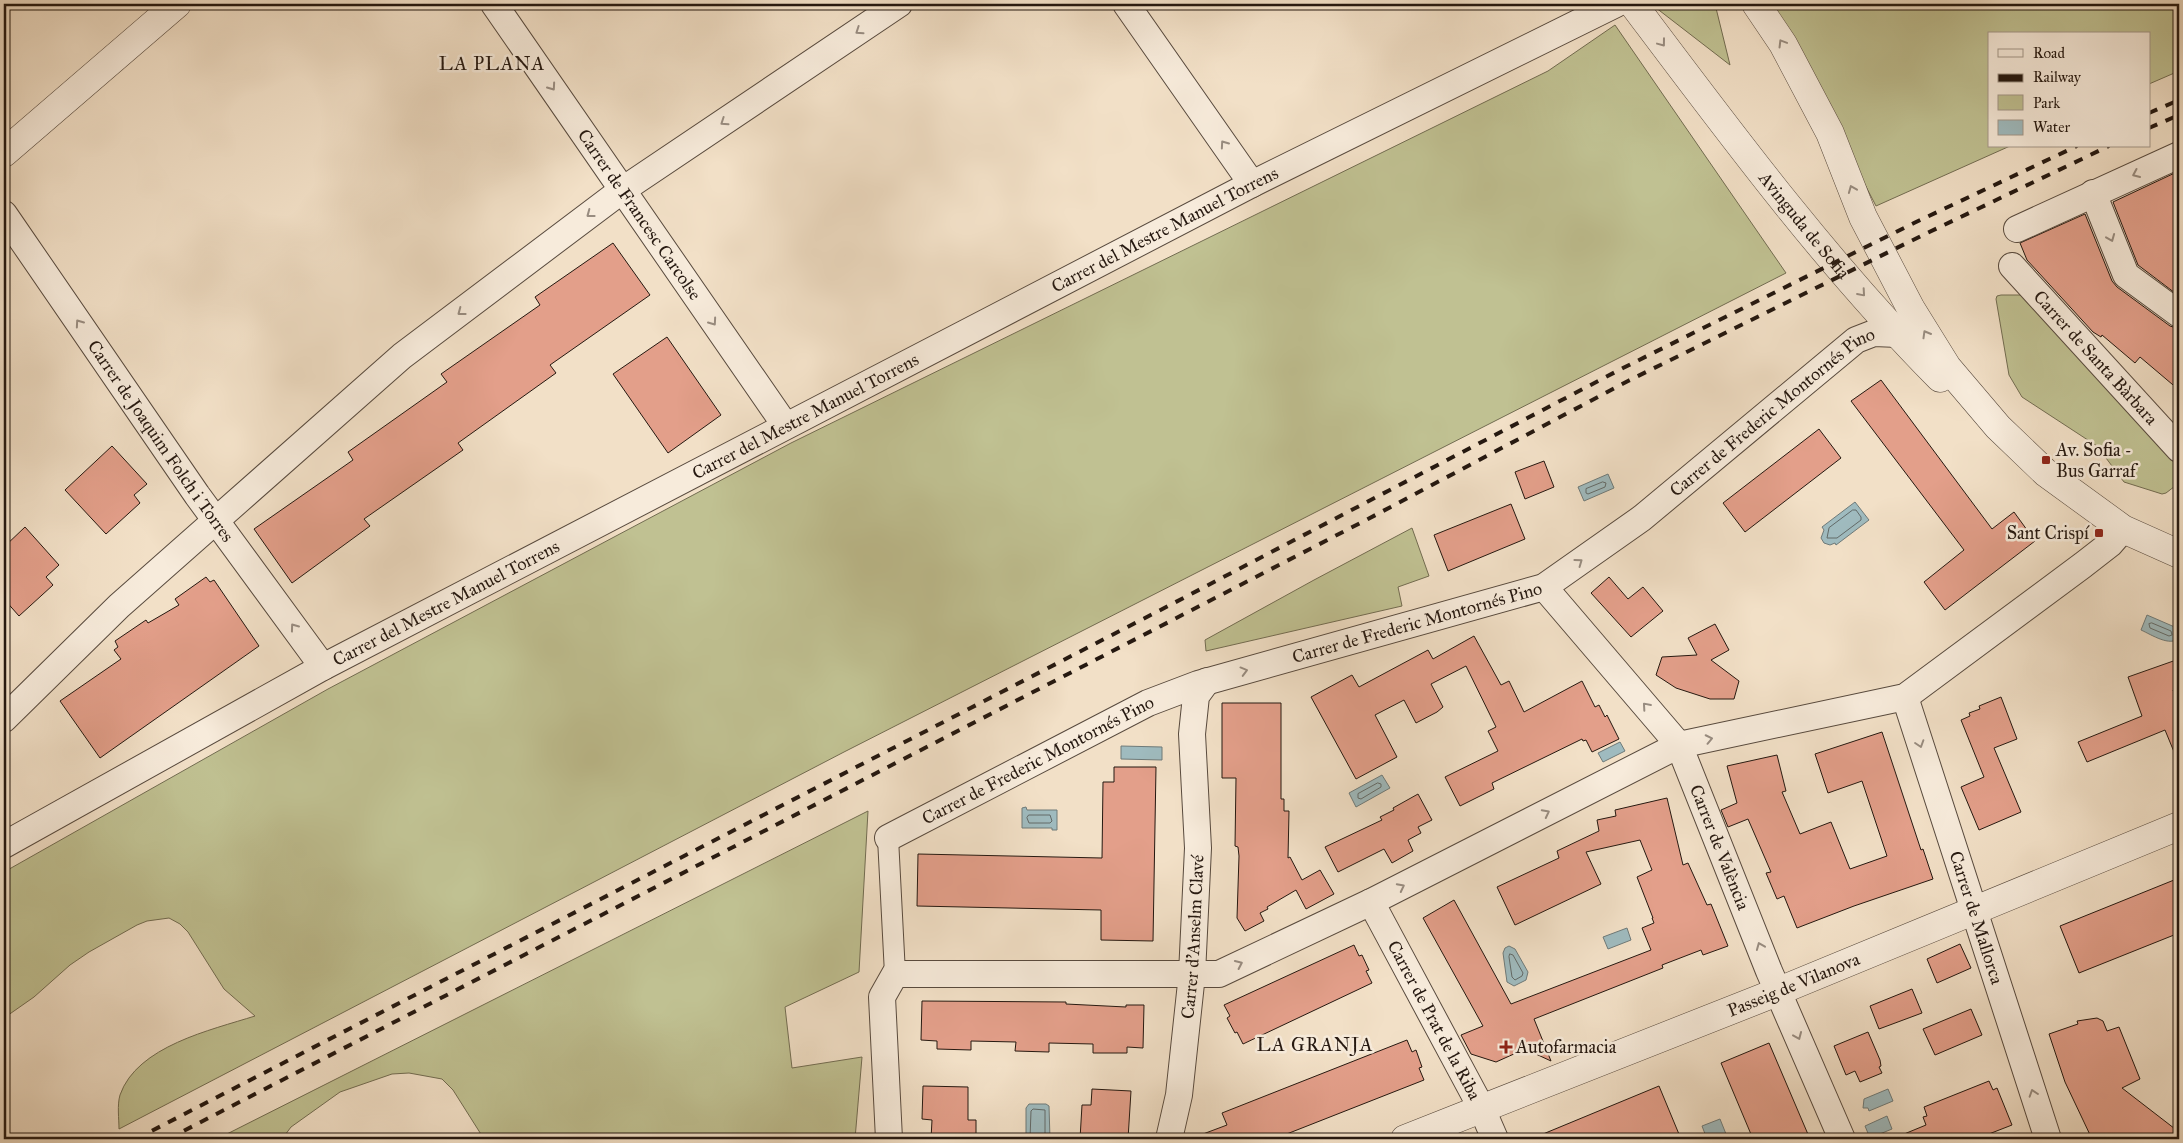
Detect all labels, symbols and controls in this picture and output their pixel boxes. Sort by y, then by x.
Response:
one-way arrow [855,25,865,34]
legend [1988,32,2150,148]
one-way arrow [1656,37,1665,47]
one-way arrow [1779,39,1788,48]
text: Road [2033,44,2065,62]
district label: LA PLANA [439,52,545,75]
text: Railway [2033,68,2082,86]
one-way arrow [546,81,555,91]
text: Park [2033,94,2060,112]
one-way arrow [720,115,729,125]
text: Water [2033,118,2070,136]
street label: Carrer de Francesc Carcolse [573,125,706,304]
one-way arrow [1222,141,1230,150]
street label: Carrer del Mestre Manuel Torrens [1048,162,1282,297]
street label: Avinguda de Sofia [1754,167,1855,284]
one-way arrow [2132,168,2141,179]
one-way arrow [1848,185,1858,194]
one-way arrow [586,208,596,217]
one-way arrow [2105,233,2115,242]
street label: Carrer de Santa Bàrbara [2029,286,2163,430]
one-way arrow [1856,287,1865,296]
one-way arrow [457,306,467,315]
one-way arrow [707,316,716,326]
one-way arrow [76,319,85,329]
street label: Carrer de Frederic Montornés Pino [1665,323,1878,501]
one-way arrow [1922,330,1932,339]
street label: Carrer de Joaquim Folch i Torres [83,336,239,546]
street label: Carrer del Mestre Manuel Torrens [688,348,922,484]
place label: Av. Sofia - Bus Garraf [2055,439,2139,482]
marker: Av. Sofia - Bus Garraf [2040,454,2052,466]
place label: Sant Crispí [2007,522,2090,544]
marker: Sant Crispí [2093,527,2105,539]
street label: Carrer del Mestre Manuel Torrens [329,535,563,671]
one-way arrow [1574,559,1583,568]
street label: Carrer de Frederic Montornés Pino [1290,577,1545,668]
one-way arrow [291,624,299,633]
one-way arrow [1239,666,1247,676]
street label: Carrer de Frederic Montornés Pino [918,691,1157,829]
one-way arrow [1644,703,1652,712]
one-way arrow [1704,734,1713,745]
one-way arrow [1915,739,1925,747]
street label: Carrer de València [1685,782,1755,913]
one-way arrow [1540,809,1549,819]
street label: Carrer de Mallorca [1945,848,2008,987]
street label: Carrer d'Anselm Clavé [1176,854,1209,1020]
one-way arrow [1396,882,1405,893]
street label: Carrer de Prat de la Riba [1383,937,1486,1104]
one-way arrow [1755,942,1766,951]
street label: Passeig de Vilanova [1724,948,1863,1022]
one-way arrow [1233,961,1242,971]
one-way arrow [1791,1031,1802,1040]
district label: LA GRANJA [1257,1033,1373,1057]
place label: Autofarmacia [1515,1036,1617,1058]
marker: Autofarmacia [1500,1041,1512,1053]
one-way arrow [2029,1089,2039,1098]

